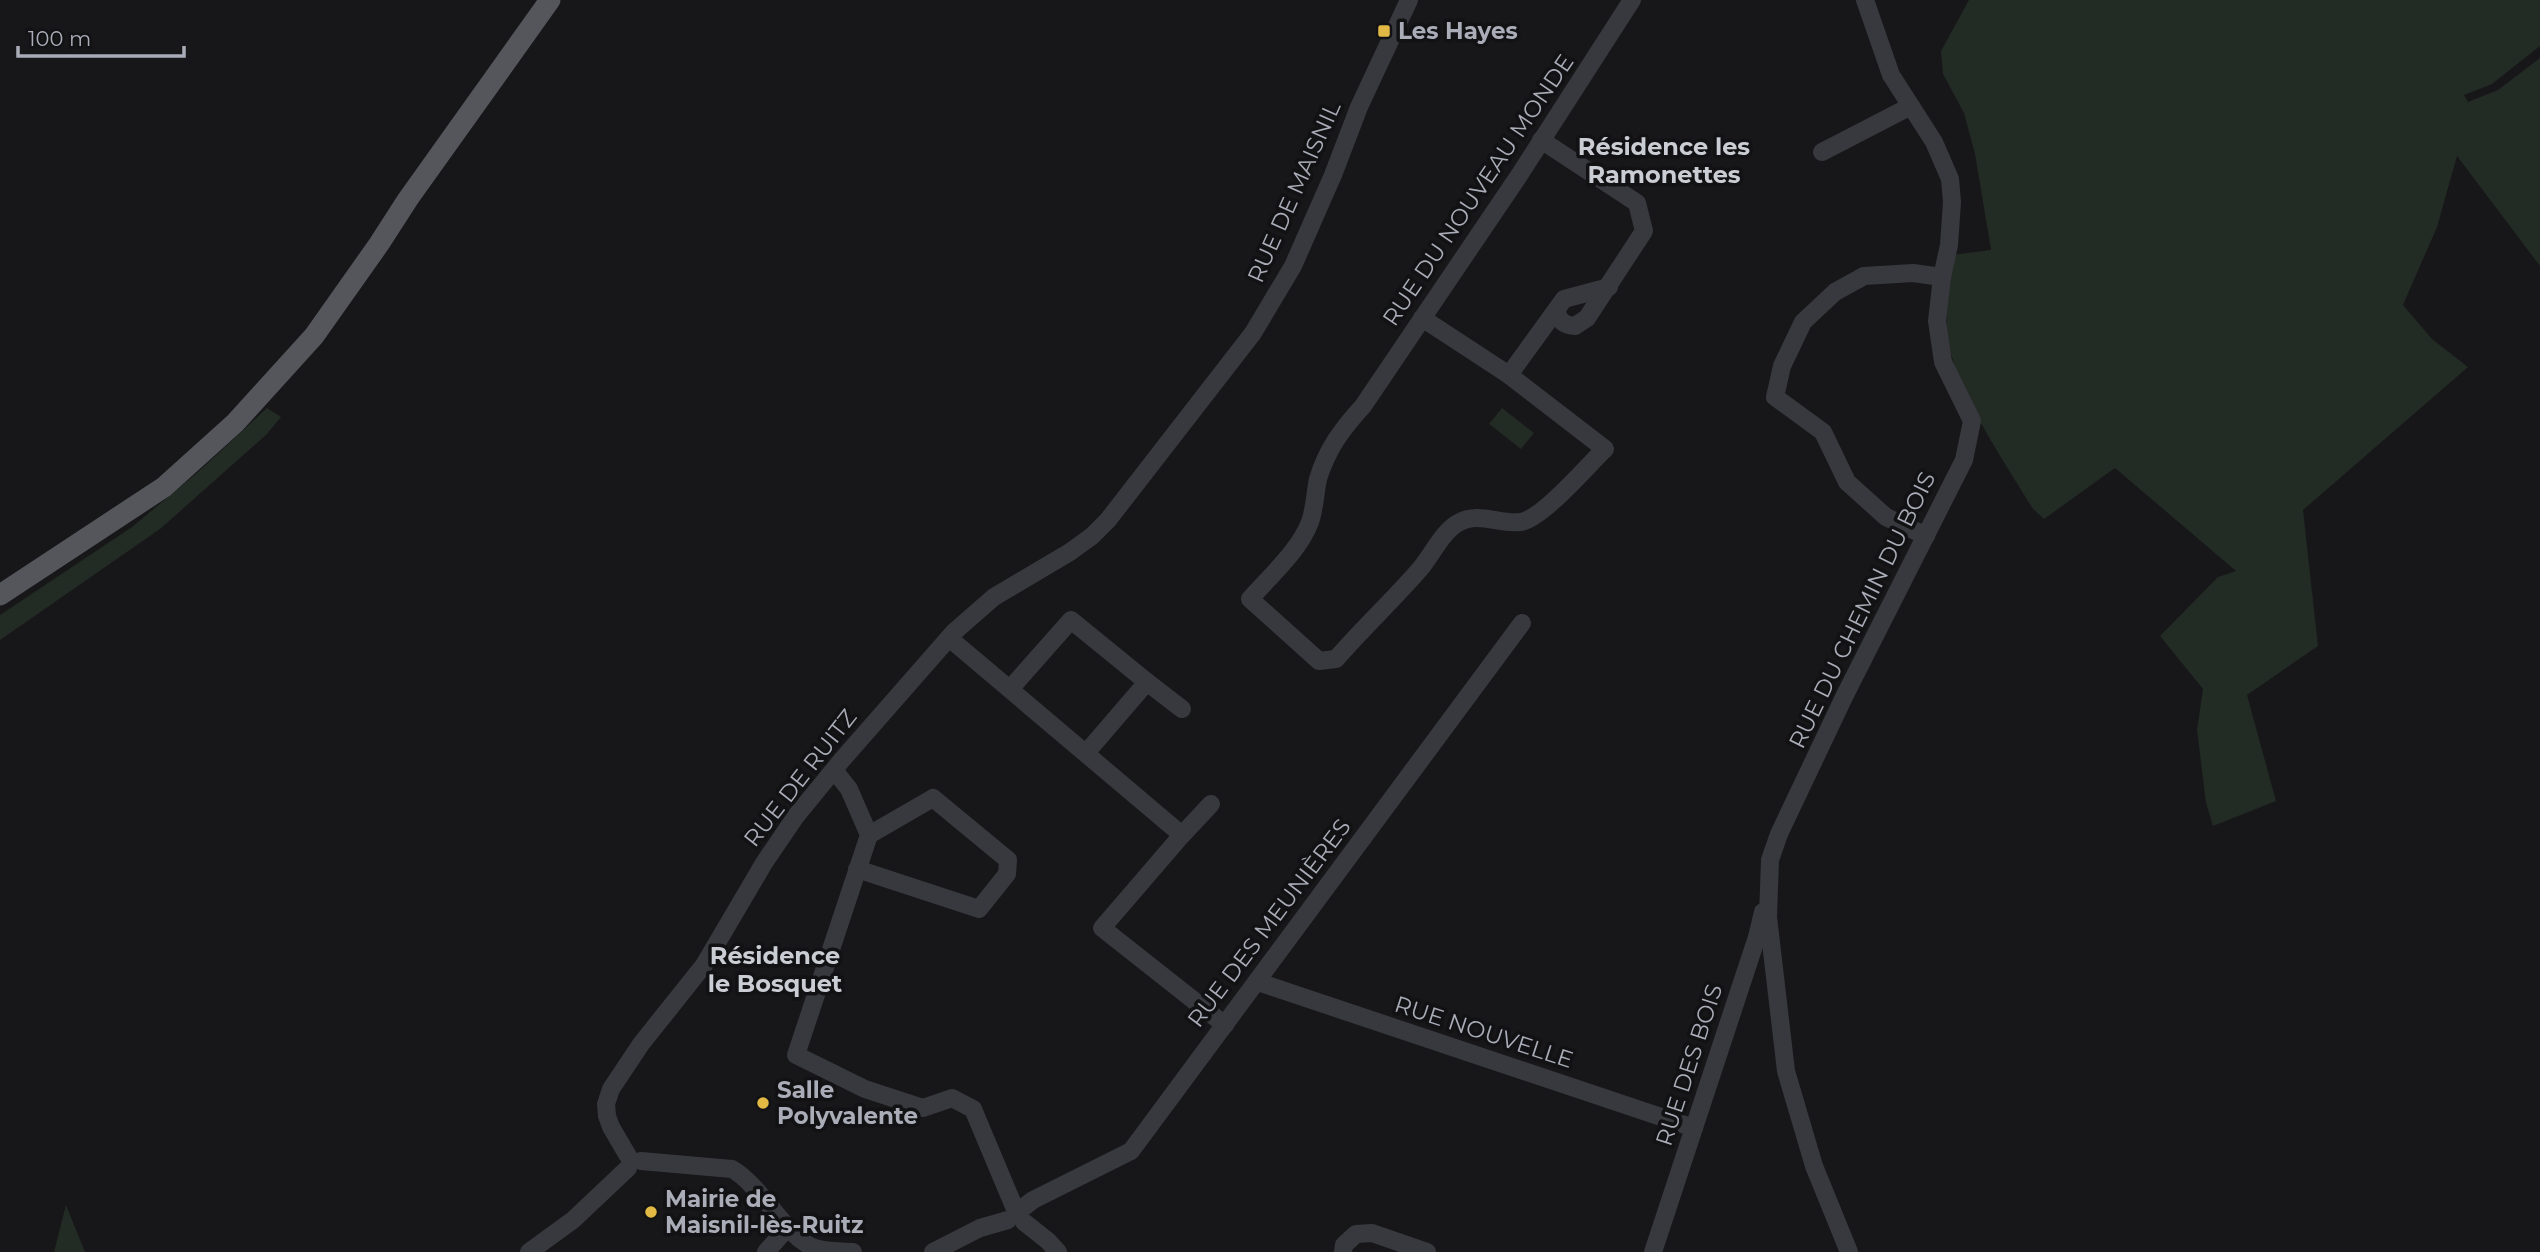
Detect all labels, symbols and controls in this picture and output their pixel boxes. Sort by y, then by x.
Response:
scale bar [18,14,184,58]
place label: Les Hayes [1398,17,1518,45]
marker: Les Hayes [1376,23,1392,39]
text: 100 m [28,26,91,51]
street label: RUE DU NOUVEAU MONDE [1376,49,1580,331]
street label: RUE DE MAISNIL [1241,97,1347,287]
district label: Résidence les Ramonettes [1578,132,1750,189]
street label: RUE DU CHEMIN DU BOIS [1783,467,1941,753]
street label: RUE DE RUITZ [738,704,862,852]
street label: RUE DES MEUNIÈRES [1182,813,1356,1033]
district label: Résidence le Bosquet [708,941,843,998]
street label: RUE DES BOIS [1650,981,1728,1149]
street label: RUE NOUVELLE [1391,990,1577,1074]
place label: Salle Polyvalente [777,1076,918,1130]
marker: Salle Polyvalente [755,1095,771,1111]
place label: Mairie de Maisnil-lès-Ruitz [665,1185,864,1239]
marker: Mairie de Maisnil-lès-Ruitz [643,1204,659,1220]

